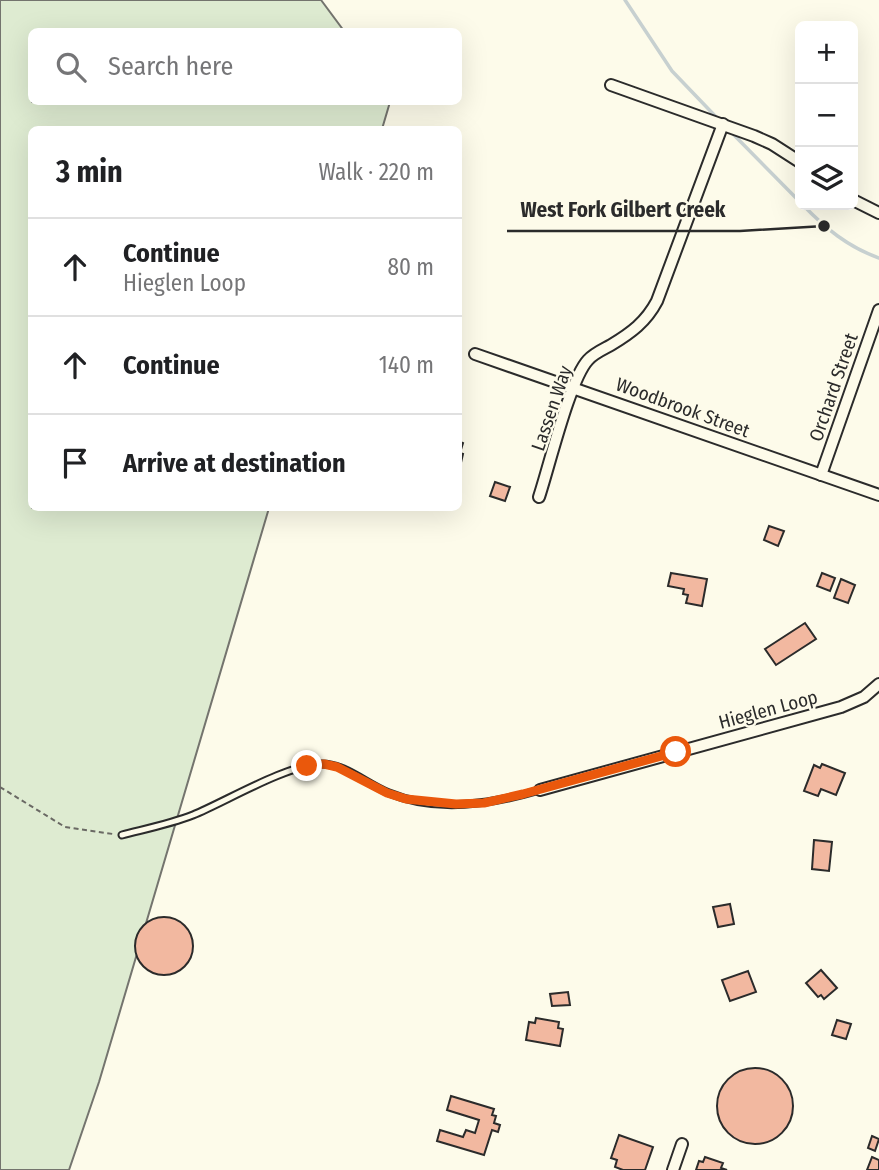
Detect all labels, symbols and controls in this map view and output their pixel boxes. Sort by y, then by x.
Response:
map controls [795,21,858,210]
button: + [795,21,858,84]
search box [28,28,462,105]
icon: search [52,48,90,86]
text: Search here [108,51,233,82]
button: − [795,84,858,147]
button: layers [795,147,858,210]
text: 3 min [56,154,123,190]
text: Walk · 220 m [319,158,434,186]
callout: West Fork Gilbert Creek [507,189,740,231]
text: West Fork Gilbert Creek [521,197,726,223]
text: Continue [123,238,220,269]
icon: ahead [56,248,94,286]
text: 80 m [387,253,434,281]
text: Hieglen Loop [123,269,246,297]
street label: Orchard Street [804,329,863,444]
icon: ahead [56,346,94,384]
text: Continue [123,350,220,381]
text: 140 m [379,351,434,379]
street label: Lassen Way [526,362,577,454]
street label: Woodbrook Street [613,373,753,443]
icon: arrive [56,444,94,482]
text: Arrive at destination [123,448,346,479]
street label: Hieglen Loop [716,685,820,734]
route start [660,736,691,767]
route end [291,750,322,781]

